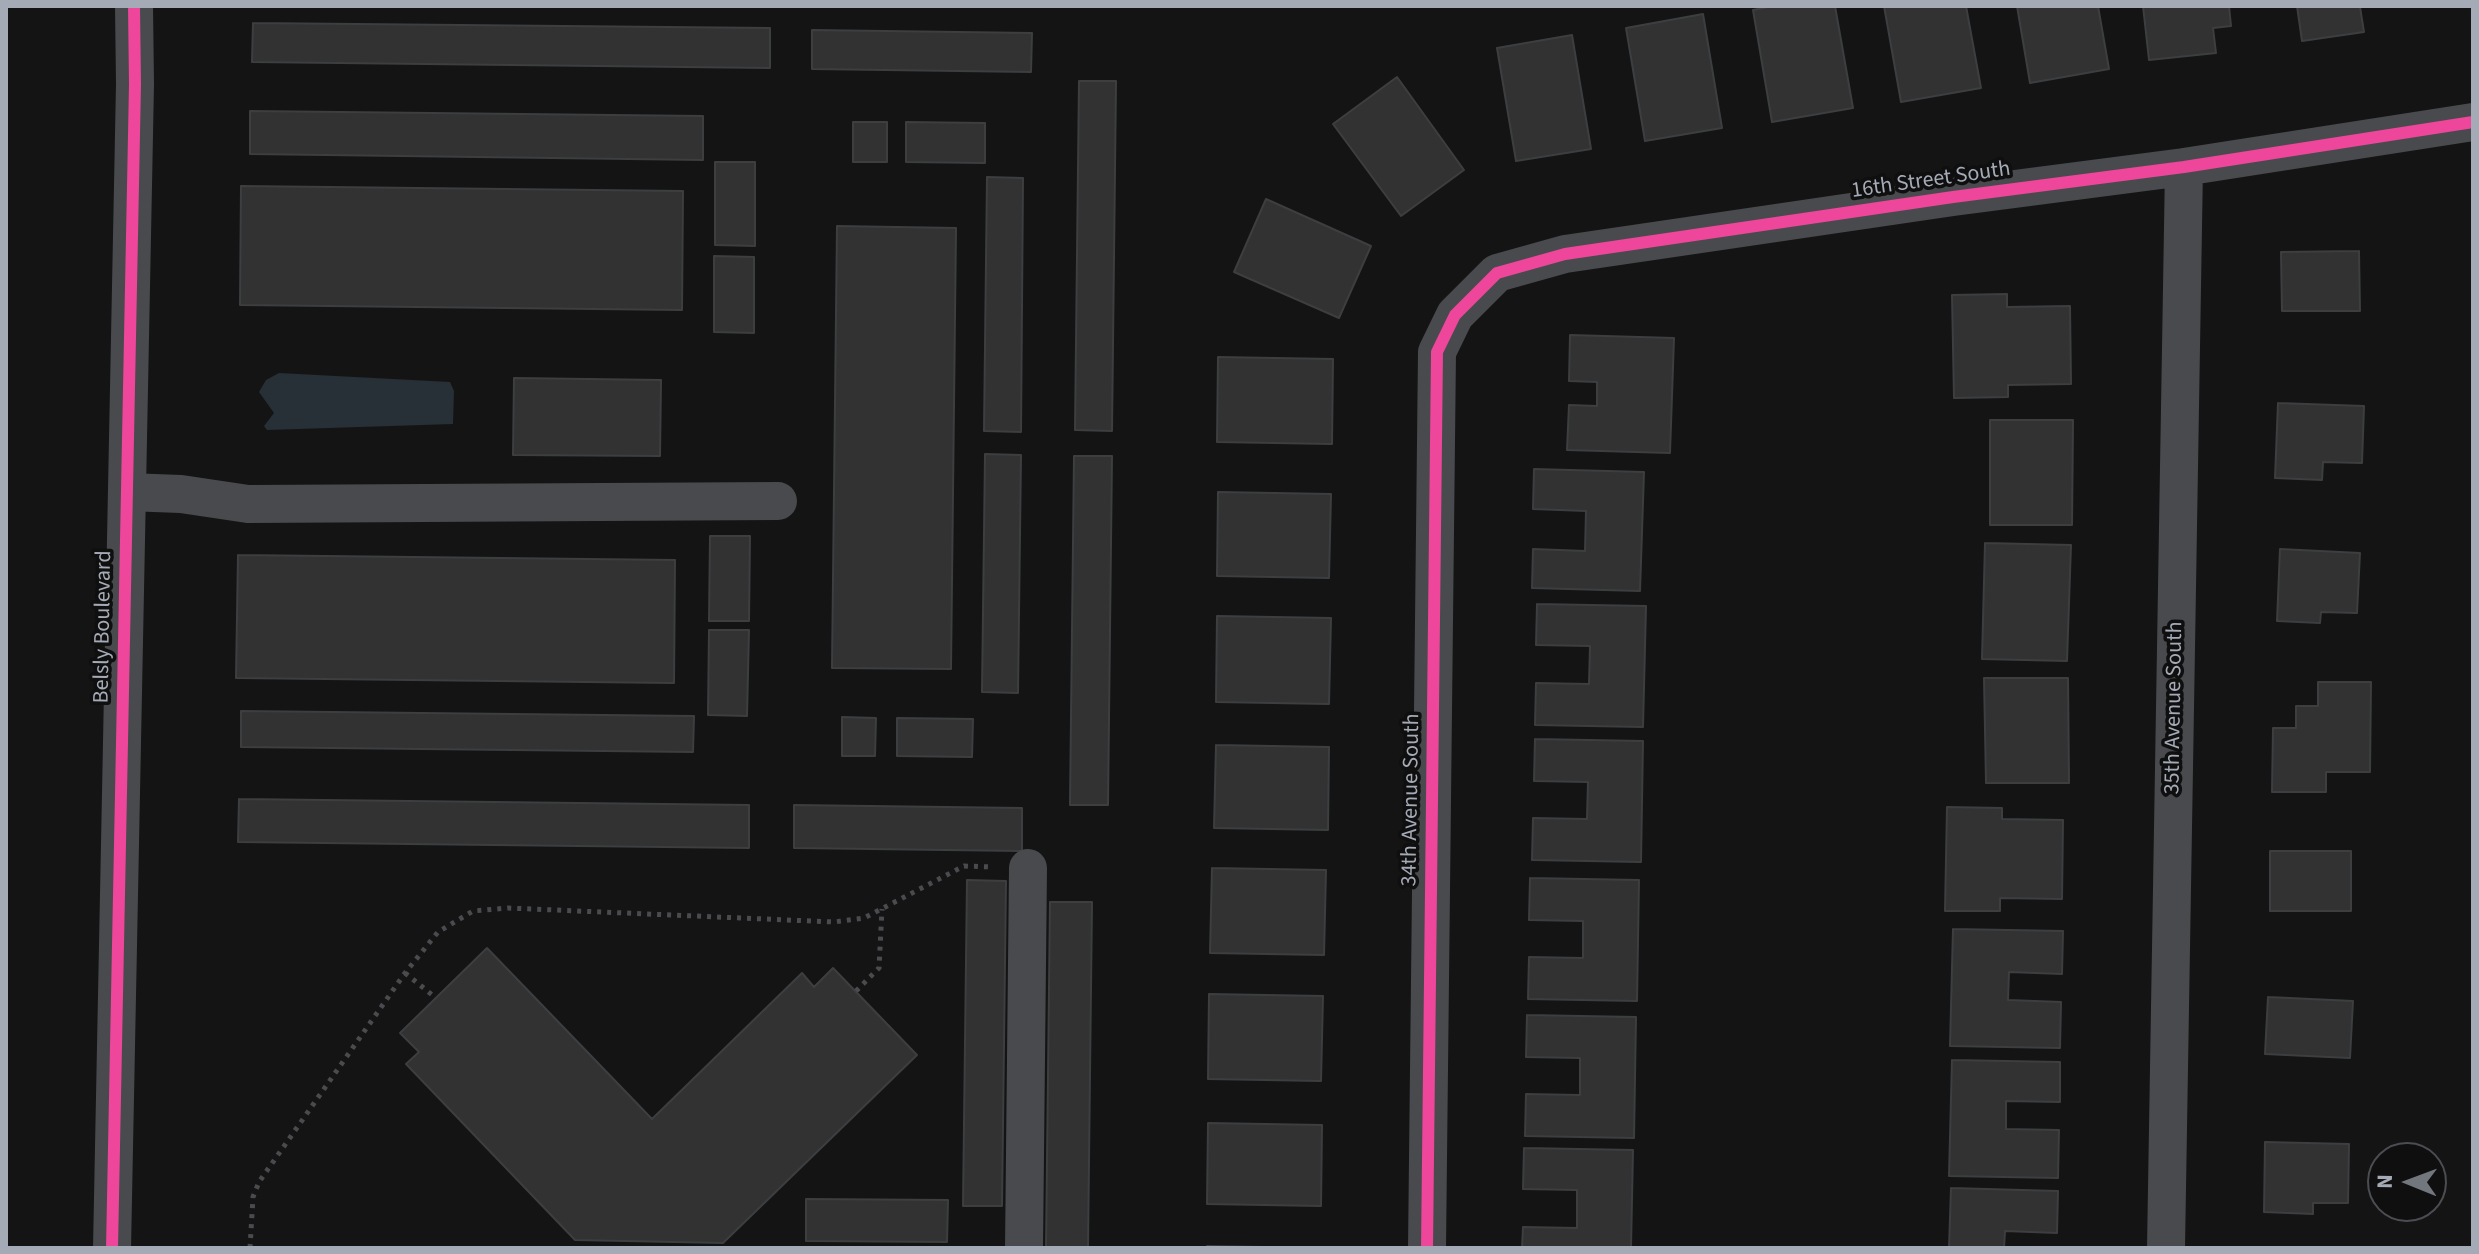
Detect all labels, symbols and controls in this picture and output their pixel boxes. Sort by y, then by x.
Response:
street label: 16th Street South [1850,157,2012,205]
street label: Belsly Boulevard [89,550,119,704]
street label: 35th Avenue South [2160,621,2190,795]
street label: 34th Avenue South [1397,713,1427,887]
north arrow [2367,1142,2447,1222]
text: N [2369,1174,2401,1189]

